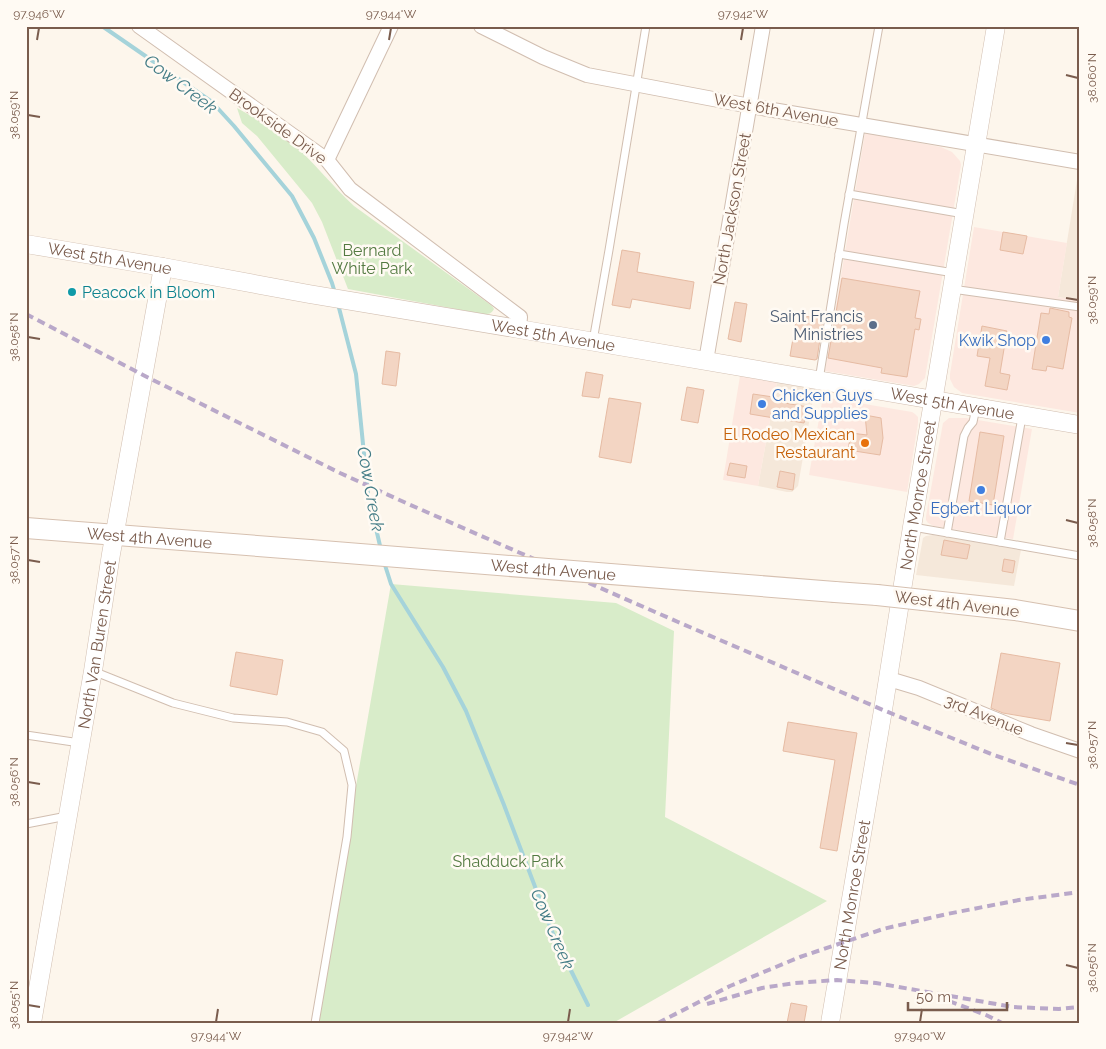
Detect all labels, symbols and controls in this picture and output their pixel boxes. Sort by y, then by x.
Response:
text: 97.946°W [13,7,65,21]
text: 97.944°W [366,7,417,21]
text: 97.942°W [718,7,769,21]
water label: Cow Creek [140,50,222,119]
text: 38.060°N [1085,53,1099,103]
street label: Brookside Drive [225,84,331,168]
street label: West 6th Avenue [712,90,840,130]
text: 38.059°N [7,91,21,139]
street label: North Jackson Street [709,131,755,287]
street label: West 5th Avenue [46,238,173,278]
park label: Bernard White Park [332,241,413,278]
text: 38.059°N [1085,276,1099,324]
place label: Peacock in Bloom [82,283,215,302]
marker: Peacock in Bloom [66,286,78,298]
place label: Saint Francis Ministries [770,307,863,344]
text: 38.058°N [7,312,21,362]
street label: West 5th Avenue [490,315,617,355]
marker: Saint Francis Ministries [867,319,879,331]
place label: Kwik Shop [959,331,1036,350]
marker: Kwik Shop [1040,334,1052,346]
street label: West 5th Avenue [889,383,1016,423]
place label: Chicken Guys and Supplies [772,386,873,423]
marker: Chicken Guys and Supplies [756,398,768,410]
street label: North Monroe Street [896,418,939,572]
place label: El Rodeo Mexican Restaurant [723,425,856,462]
marker: El Rodeo Mexican Restaurant [859,437,871,449]
water label: Cow Creek [353,445,389,534]
marker: Egbert Liquor [975,484,987,496]
text: 38.058°N [1085,498,1099,548]
place label: Egbert Liquor [930,499,1032,518]
street label: West 4th Avenue [86,523,213,552]
text: 38.057°N [7,536,21,584]
street label: West 4th Avenue [490,555,617,584]
street label: North Van Buren Street [74,558,120,730]
street label: West 4th Avenue [894,587,1020,621]
street label: 3rd Avenue [942,691,1026,739]
text: 38.057°N [1085,721,1099,769]
text: 38.056°N [7,757,21,807]
street label: North Monroe Street [830,818,874,971]
park label: Shadduck Park [452,852,564,871]
water label: Cow Creek [527,885,580,973]
text: 38.056°N [1085,943,1099,993]
scale bar [908,979,1007,1011]
text: 38.055°N [7,981,21,1029]
text: 50 m [916,988,951,1006]
text: 97.944°W [191,1029,242,1043]
text: 97.942°W [543,1029,594,1043]
text: 97.940°W [894,1029,946,1043]

